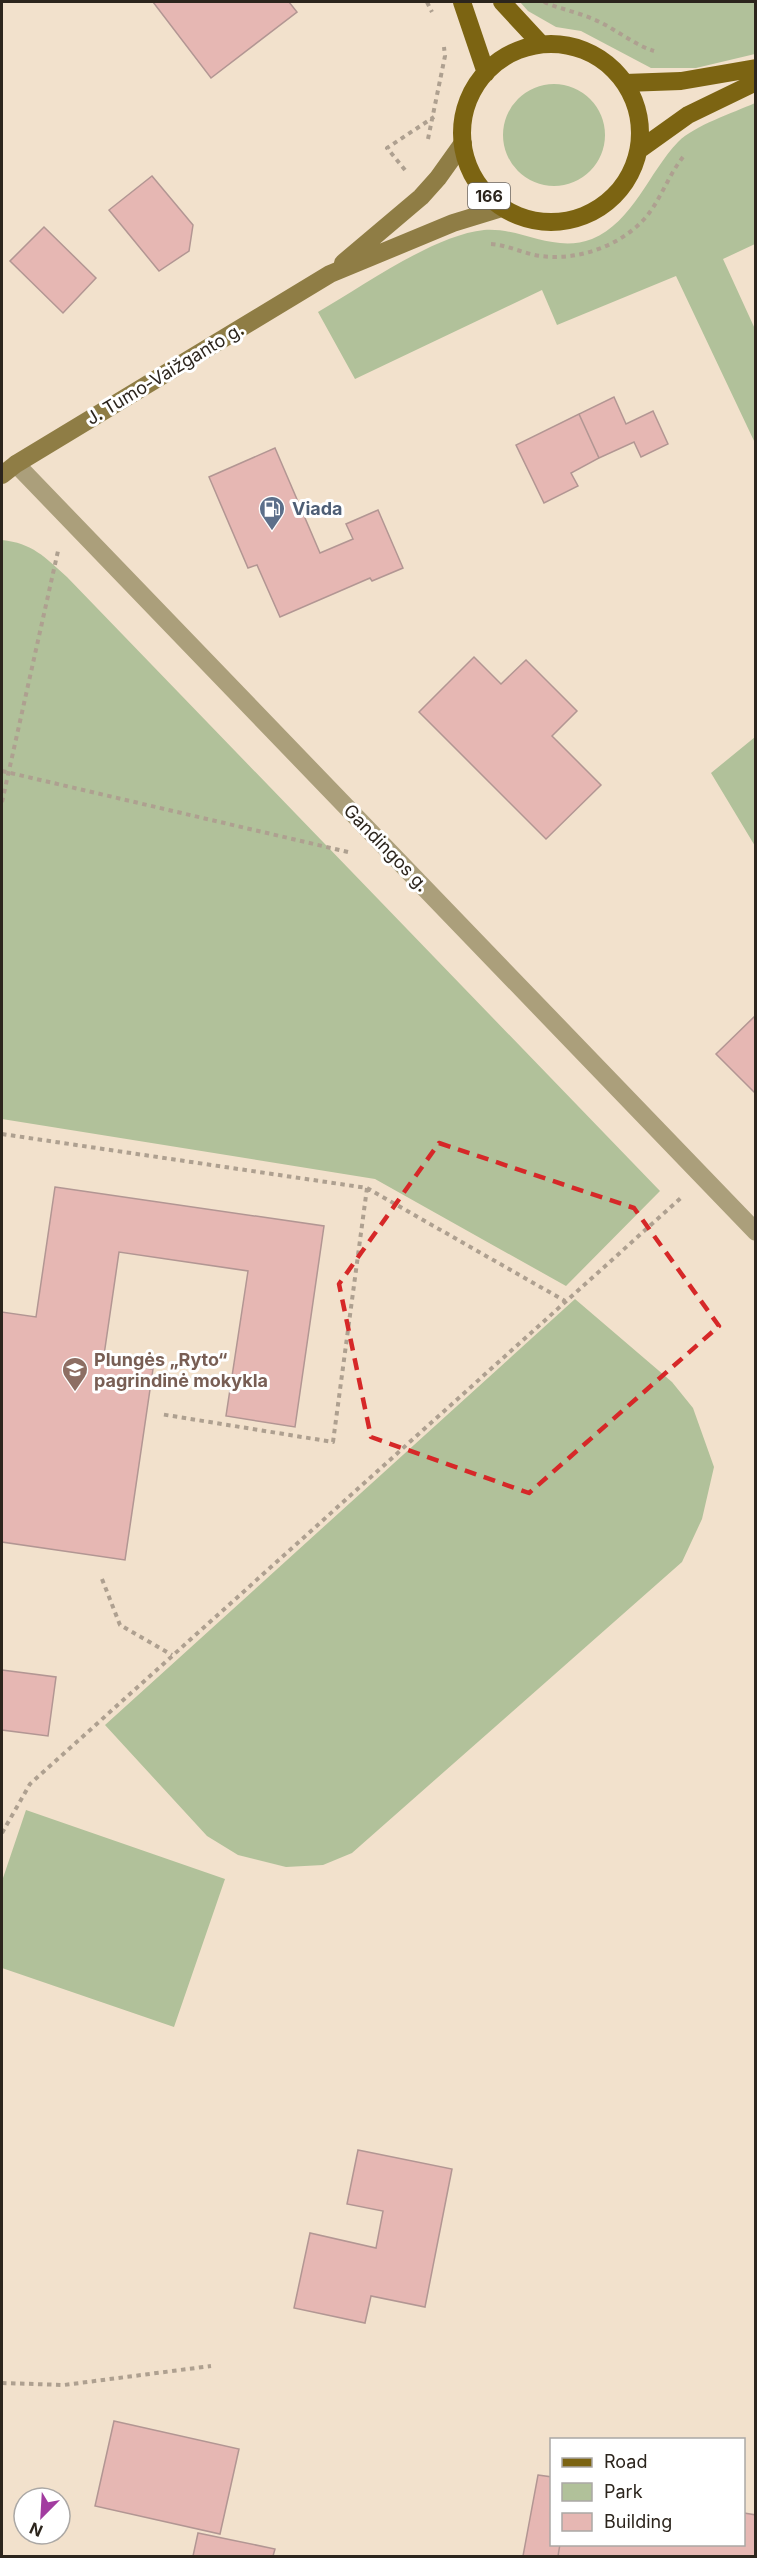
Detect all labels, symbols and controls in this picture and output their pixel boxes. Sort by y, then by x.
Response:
road number: 166 [468,183,510,209]
street label: J. Tumo-Vaižganto g. [82,318,247,429]
fuel station icon: Viada [257,494,287,532]
place label: Viada [292,498,343,519]
street label: Gandingos g. [340,800,433,896]
place label: Plungės „Ryto“ pagrindinė mokykla [94,1349,268,1391]
school or university icon: Plungės „Ryto“ pagrindinė mokykla [60,1355,90,1393]
legend [550,2438,745,2546]
text: Road [604,2451,647,2472]
text: Park [604,2481,643,2502]
north arrow [12,2486,72,2546]
text: Building [604,2511,672,2532]
text: N [26,2518,46,2541]

